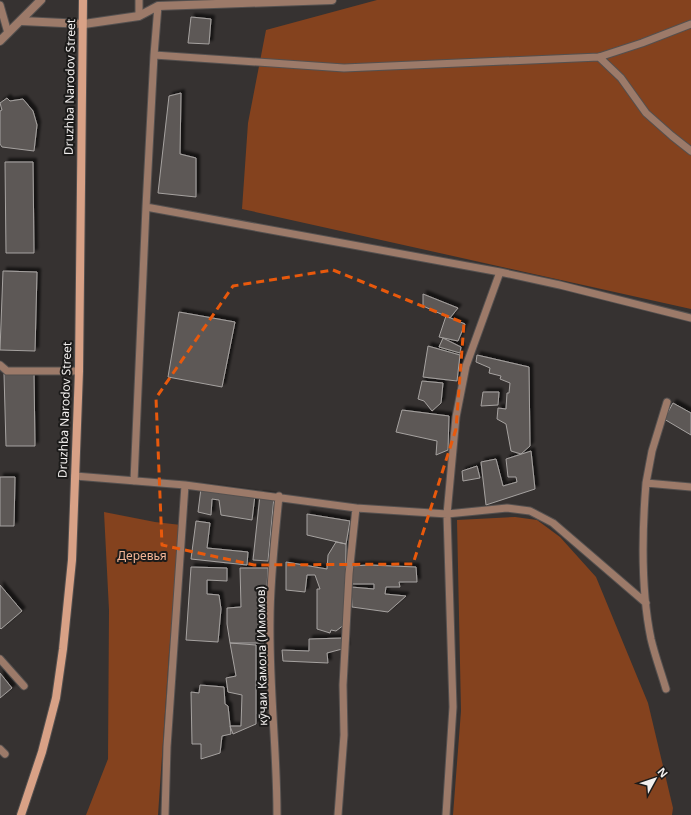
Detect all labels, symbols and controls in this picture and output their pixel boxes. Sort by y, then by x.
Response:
street label: Druzhba Narodov Street [60,18,79,155]
street label: Druzhba Narodov Street [54,341,75,478]
park label: Деревья [117,547,167,564]
street label: кӯчаи Камола (Имомов) [252,586,271,726]
north arrow [635,759,675,799]
text: N [654,764,672,781]

